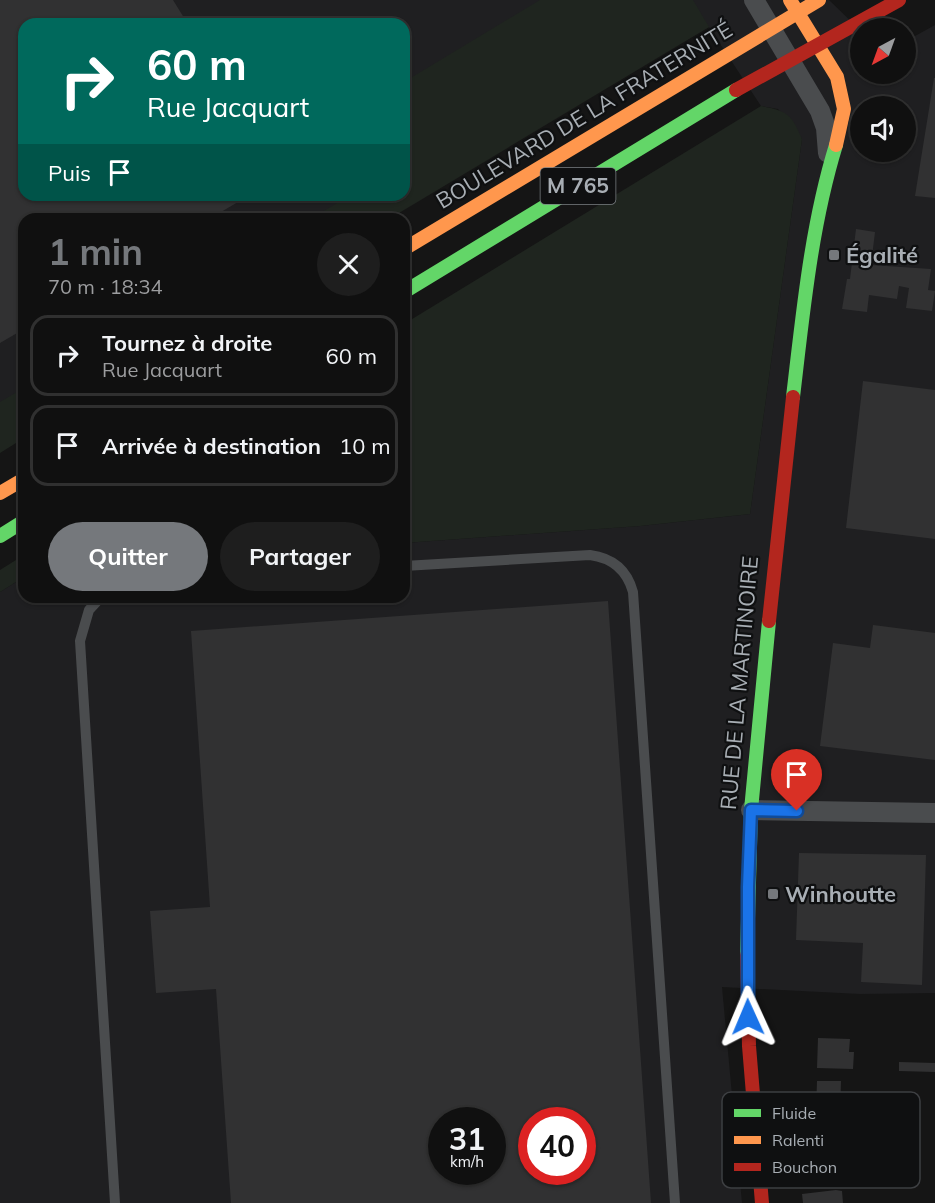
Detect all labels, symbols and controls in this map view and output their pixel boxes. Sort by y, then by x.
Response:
street label: BOULEVARD DE LA FRATERNITÉ [431,15,737,215]
north arrow [850,18,916,84]
map controls [850,18,916,162]
text: 60 m [147,38,247,91]
icon: right [48,42,126,120]
text: Rue Jacquart [147,90,309,124]
button: sound [850,96,916,162]
icon: arrive [103,156,136,189]
text: Puis [48,159,91,187]
road number: M 765 [540,168,616,204]
text: 1 min [48,229,143,274]
button: close [317,233,380,296]
place label: Égalité [846,241,918,269]
marker: Égalité [827,248,841,262]
text: 70 m · 18:34 [48,274,162,299]
text: Tournez à droite [102,329,272,357]
icon: right [51,339,84,372]
text: 60 m [326,342,377,370]
text: Rue Jacquart [102,357,222,382]
icon: arrive [51,429,84,462]
text: Arrivée à destination [102,432,321,460]
text: 10 m [339,432,391,460]
button: Quitter [48,522,208,591]
button: Partager [220,522,380,591]
street label: RUE DE LA MARTINOIRE [714,555,764,811]
pin [771,749,822,811]
icon: arrive [780,758,813,791]
place label: Winhoutte [785,880,896,908]
marker: Winhoutte [766,887,780,901]
position arrow [716,985,780,1049]
legend [722,1092,920,1188]
text: Fluide [772,1103,816,1123]
speed limit sign: 40 [518,1107,596,1185]
text: 31 [449,1120,485,1158]
text: Ralenti [772,1130,824,1150]
text: km/h [450,1152,484,1171]
text: Bouchon [772,1157,837,1177]

